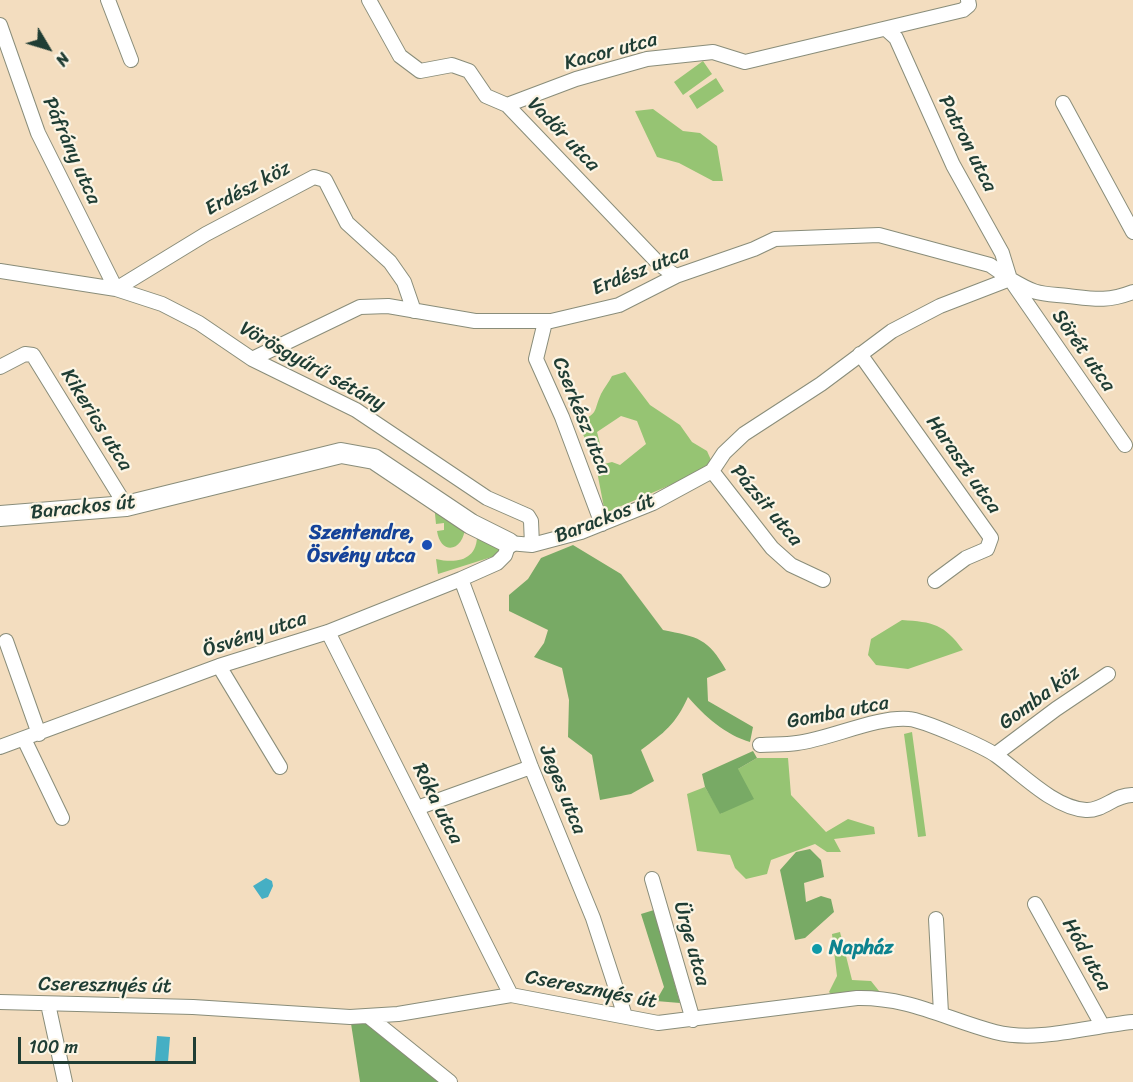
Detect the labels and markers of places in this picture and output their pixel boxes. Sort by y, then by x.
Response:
place label: Szentendre, Ösvény utca [307,522,415,569]
marker: Szentendre, Ösvény utca [420,538,434,552]
place label: Napház [829,937,893,961]
marker: Napház [810,942,824,956]

